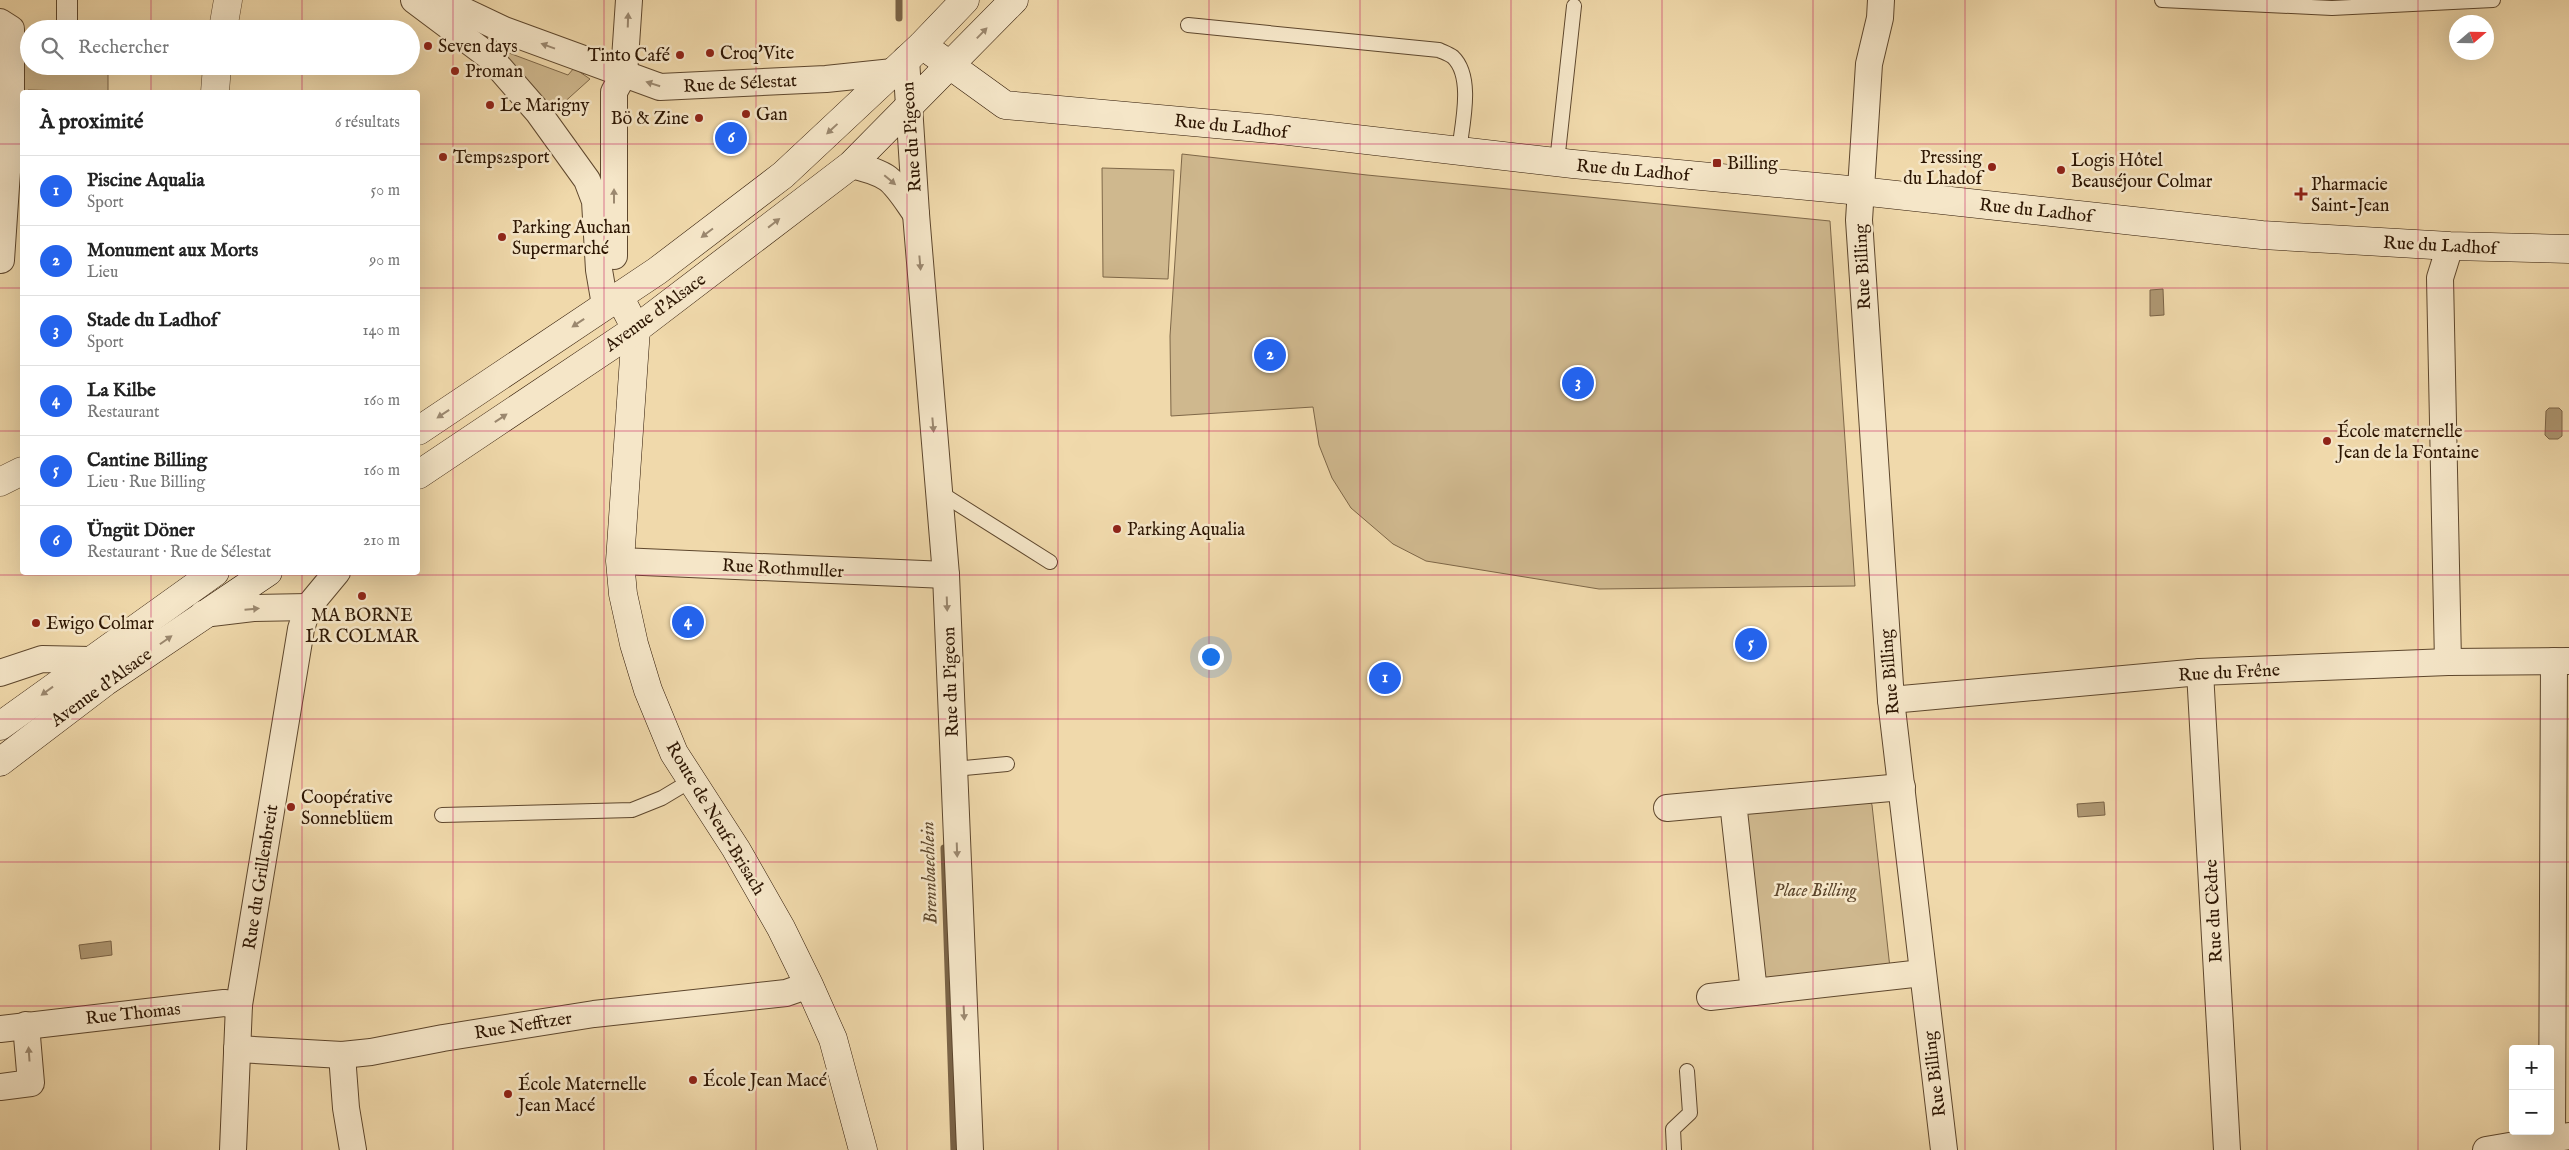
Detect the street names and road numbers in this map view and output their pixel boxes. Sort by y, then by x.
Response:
street label: Rue de Sélestat [683,70,798,99]
street label: Rue du Pigeon [897,81,928,193]
street label: Rue du Ladhof [1173,110,1292,145]
street label: Rue du Ladhof [1575,155,1694,188]
street label: Rue du Ladhof [1978,194,2097,229]
street label: Rue Billing [1850,223,1877,310]
street label: Rue du Ladhof [2382,232,2501,261]
street label: Avenue d'Alsace [600,269,711,358]
street label: Rue Rothmuller [721,555,845,584]
street label: Rue du Pigeon [938,626,965,738]
street label: Rue Billing [1875,628,1906,716]
street label: Avenue d'Alsace [46,644,157,733]
street label: Rue du Frêne [2178,659,2281,688]
street label: Route de Neuf-Brisach [660,738,770,900]
street label: Rue du Grillenbreit [239,803,284,951]
street label: Rue du Cèdre [2200,859,2229,963]
street label: Rue Thomas [84,998,182,1031]
street label: Rue Nefftzer [473,1007,574,1046]
street label: Rue Billing [1919,1030,1952,1118]

